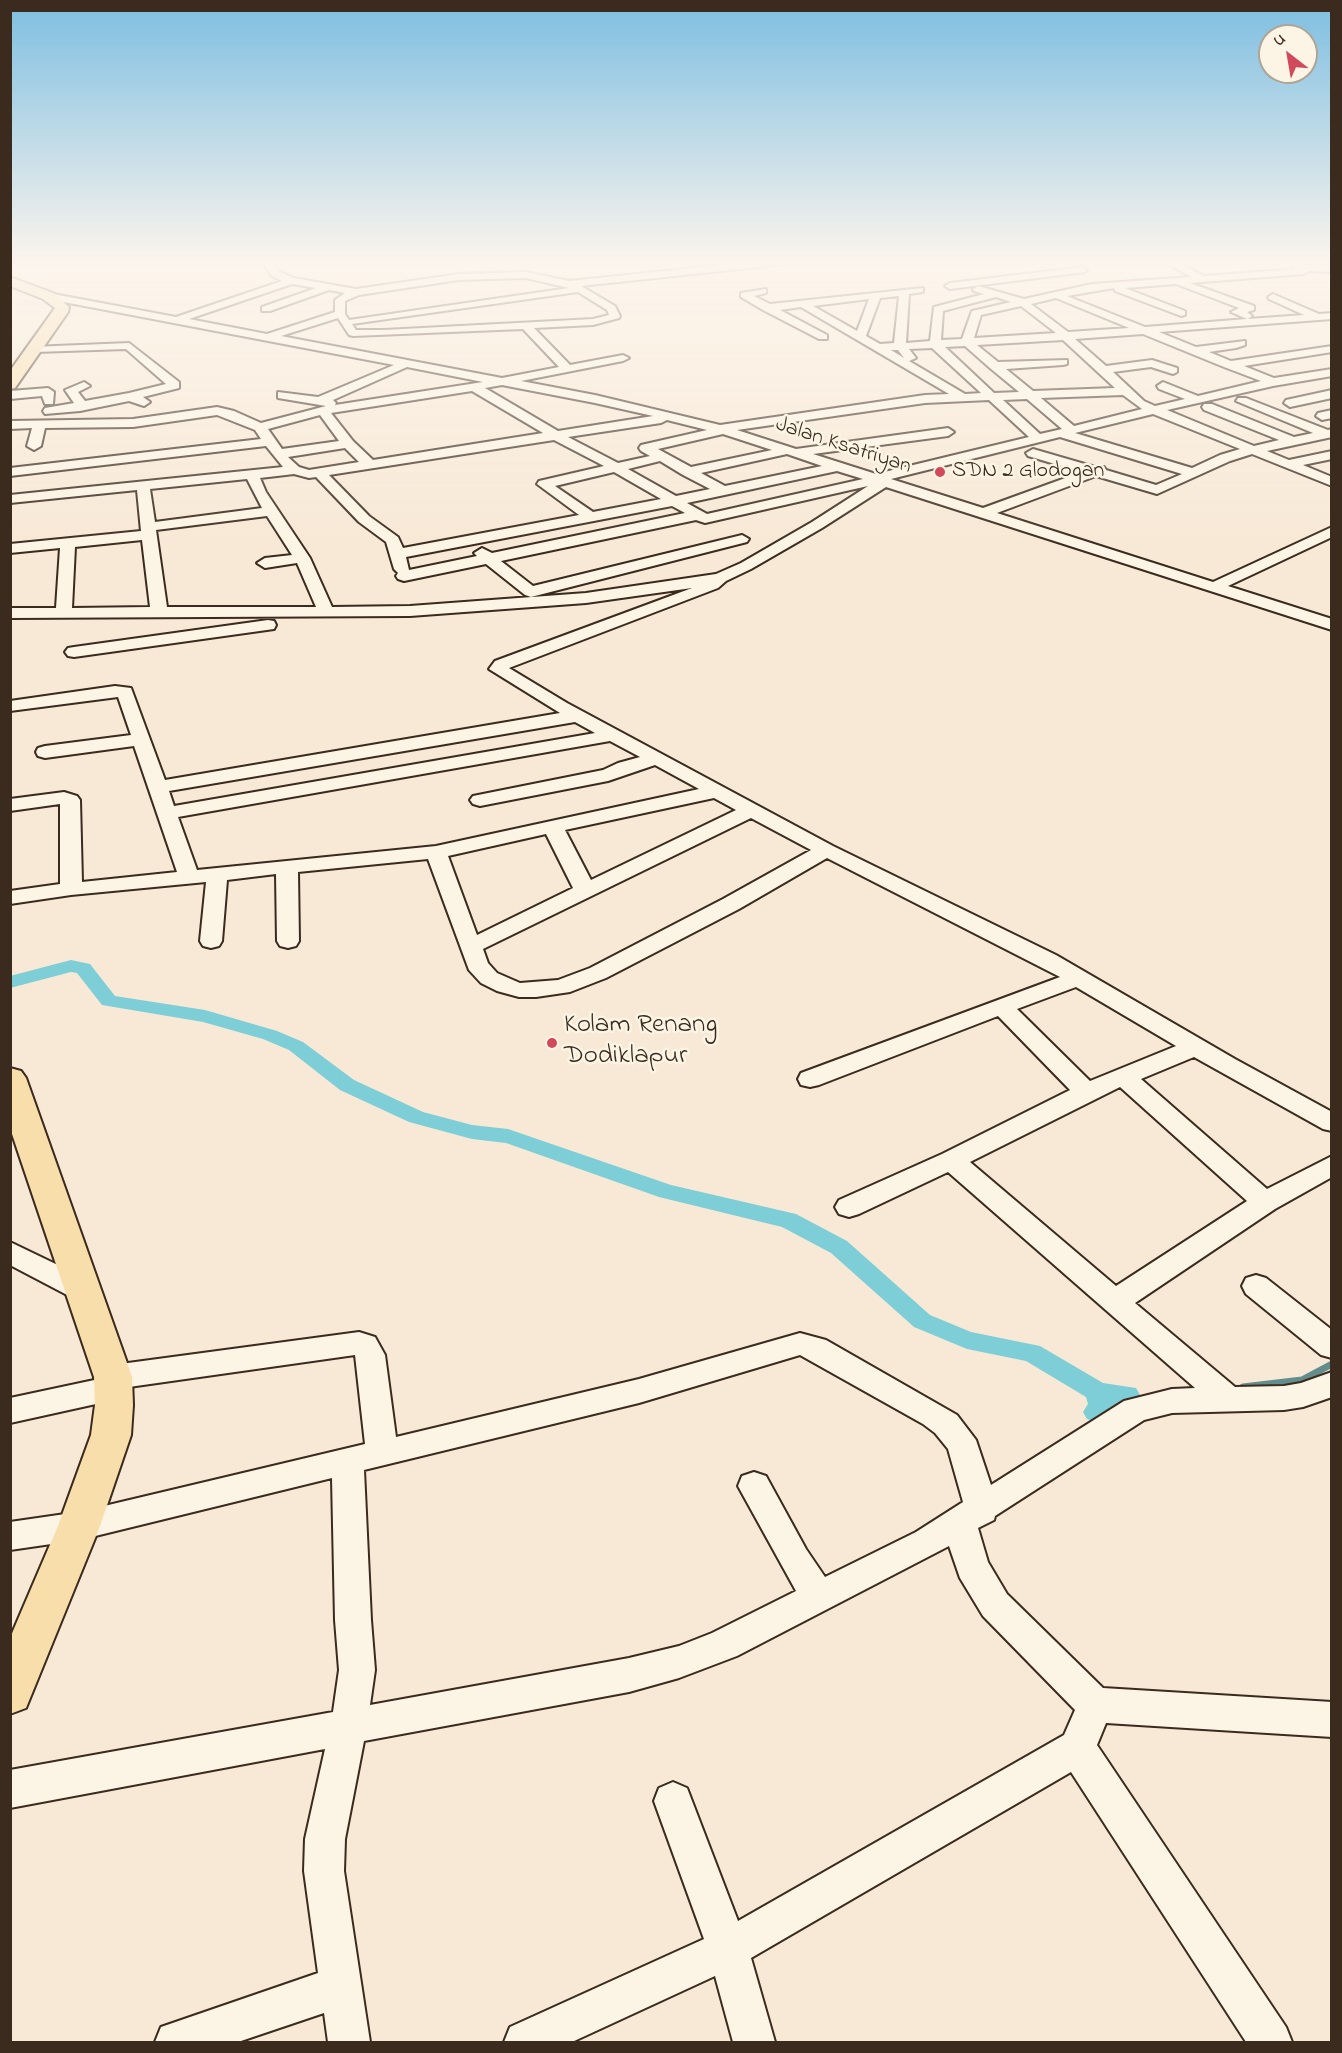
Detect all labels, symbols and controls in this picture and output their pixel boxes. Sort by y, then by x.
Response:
north arrow [1258,24,1318,84]
text: U [1269,27,1290,53]
street label: Jalan Ksatriyan [772,413,914,481]
place label: SDN 2 Glodogan [952,459,1104,485]
marker: SDN 2 Glodogan [933,465,947,479]
place label: Kolam Renang Dodiklapur [564,1011,718,1074]
marker: Kolam Renang Dodiklapur [545,1036,559,1050]

